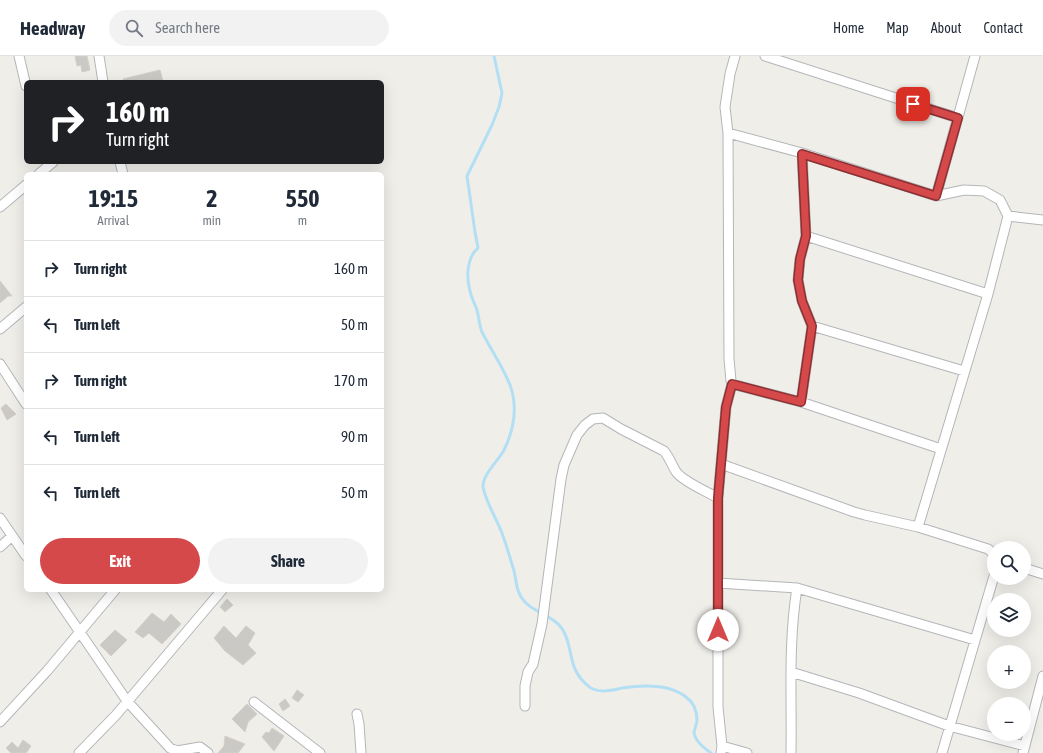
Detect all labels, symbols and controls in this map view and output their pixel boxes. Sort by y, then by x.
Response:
search box [109,10,389,46]
text: Headway [20,17,85,39]
icon: search [123,17,145,39]
text: Search here [155,19,220,36]
text: Home [833,20,864,36]
text: Map [886,20,909,36]
text: About [931,20,962,36]
text: Contact [984,20,1023,36]
pin [896,87,930,121]
icon: arrive [902,93,924,115]
icon: right [40,96,92,148]
text: 160 m [106,96,169,128]
text: Turn right [106,129,169,150]
text: 19:15 [89,185,138,212]
text: 2 [206,185,217,212]
text: 550 [286,185,319,212]
text: Arrival [97,213,129,228]
text: min [202,213,221,228]
text: m [298,213,307,228]
icon: right [40,258,62,280]
text: Turn right [74,260,127,277]
text: 160 m [334,260,368,277]
icon: left [40,314,62,336]
text: Turn left [74,316,120,333]
text: 50 m [341,316,368,333]
icon: right [40,370,62,392]
text: Turn right [74,372,127,389]
text: 170 m [334,372,368,389]
icon: left [40,426,62,448]
text: Turn left [74,428,120,445]
text: 90 m [341,428,368,445]
icon: left [40,482,62,504]
text: Turn left [74,484,120,501]
text: 50 m [341,484,368,501]
button: Exit [40,538,200,584]
button: Share [208,538,368,584]
map controls [987,541,1031,741]
button: search [987,541,1031,585]
button: layers [987,593,1031,637]
position arrow [697,609,739,651]
button: + [987,645,1031,689]
button: − [987,697,1031,741]

